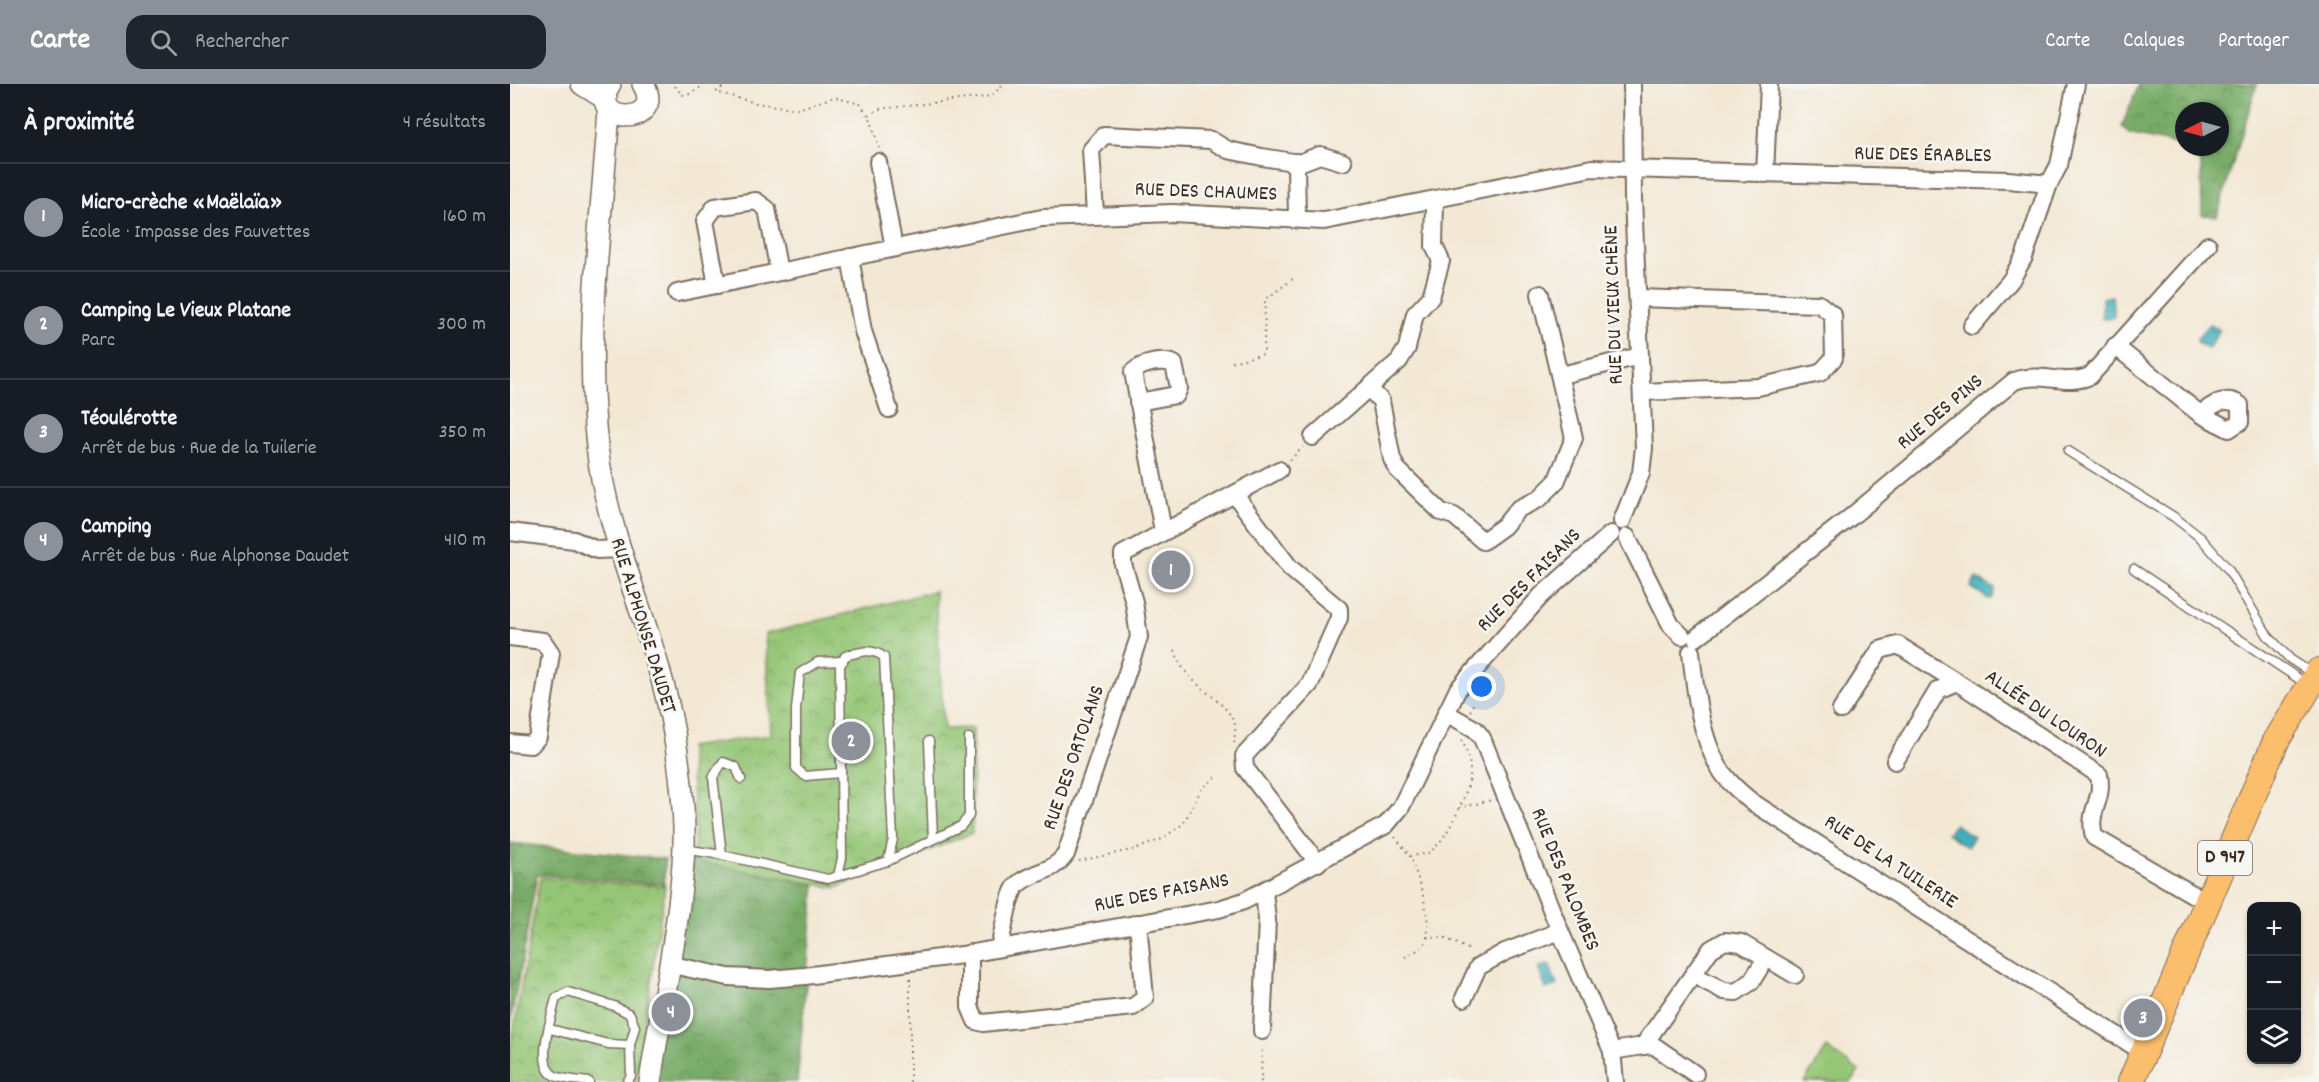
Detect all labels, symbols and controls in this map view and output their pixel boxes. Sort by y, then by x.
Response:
search box [126,15,546,69]
text: Carte [30,22,90,62]
icon: search [147,26,180,59]
text: Rechercher [195,27,289,58]
text: Carte [2045,27,2090,57]
text: Calques [2123,27,2185,57]
text: Partager [2218,27,2289,57]
north arrow [2175,102,2229,156]
text: À proximité [24,105,134,142]
text: 4 résultats [403,109,486,137]
street label: RUE DES ÉRABLES [1854,140,1992,172]
street label: RUE DES CHAUMES [1134,176,1278,210]
text: Micro-crèche «Maëlaïa» [81,188,283,219]
text: 1 [41,203,46,231]
text: 160 m [443,203,486,231]
text: École · Impasse des Fauvettes [81,219,310,247]
street label: RUE DU VIEUX CHÊNE [1597,224,1633,385]
text: Camping Le Vieux Platane [81,296,291,327]
text: 2 [39,311,48,339]
text: 300 m [437,311,486,339]
text: Parc [81,327,115,355]
street label: RUE DES PINS [1891,368,1991,458]
text: Téoulérotte [81,404,177,435]
text: 3 [39,419,48,447]
text: 350 m [439,419,486,447]
text: Arrêt de bus · Rue de la Tuilerie [81,435,316,463]
text: Camping [81,512,151,543]
street label: RUE DES FAISANS [1471,522,1589,640]
text: 4 [39,527,48,555]
text: 410 m [444,527,486,555]
street label: RUE ALPHONSE DAUDET [601,534,683,718]
text: Arrêt de bus · Rue Alphonse Daudet [81,543,349,571]
pin: 1 [1152,548,1190,592]
street label: ALLÉE DU LOURON [1978,663,2112,767]
your location [1467,672,1496,701]
street label: RUE DES ORTOLANS [1036,681,1114,835]
pin: 2 [832,718,870,764]
street label: RUE DES PALOMBES [1522,804,1606,956]
street label: RUE DE LA TUILERIE [1817,808,1963,918]
road number: D 947 [2198,841,2252,875]
street label: RUE DES FAISANS [1092,866,1232,922]
map controls [2247,902,2301,1064]
button: + [2247,902,2301,956]
button: − [2247,956,2301,1010]
pin: 4 [652,990,690,1034]
pin: 3 [2124,996,2162,1040]
button: layers [2247,1010,2301,1064]

